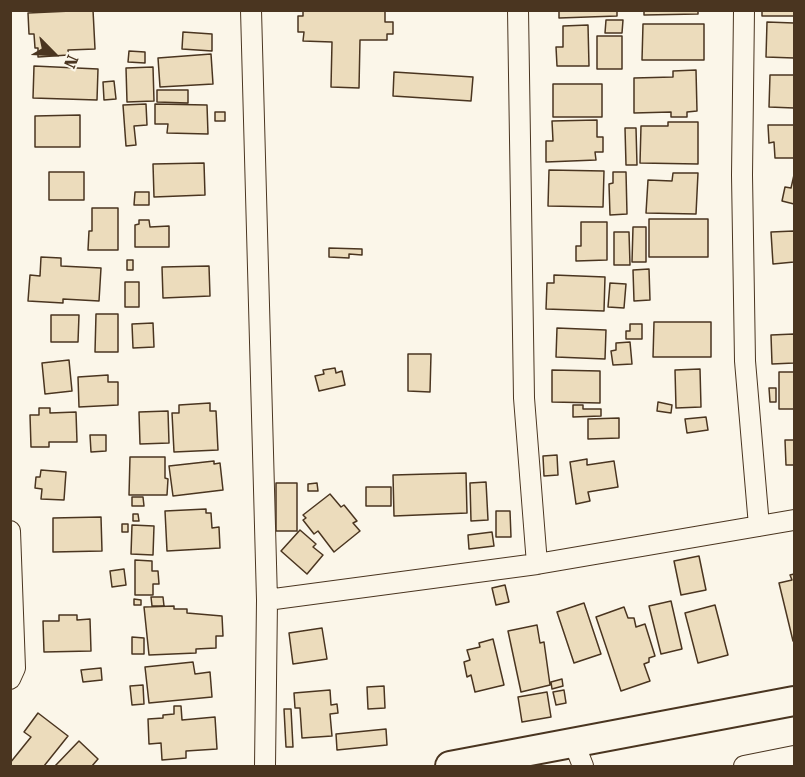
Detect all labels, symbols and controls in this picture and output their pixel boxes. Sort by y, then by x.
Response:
north arrow [24,24,84,84]
text: N [60,52,82,71]

